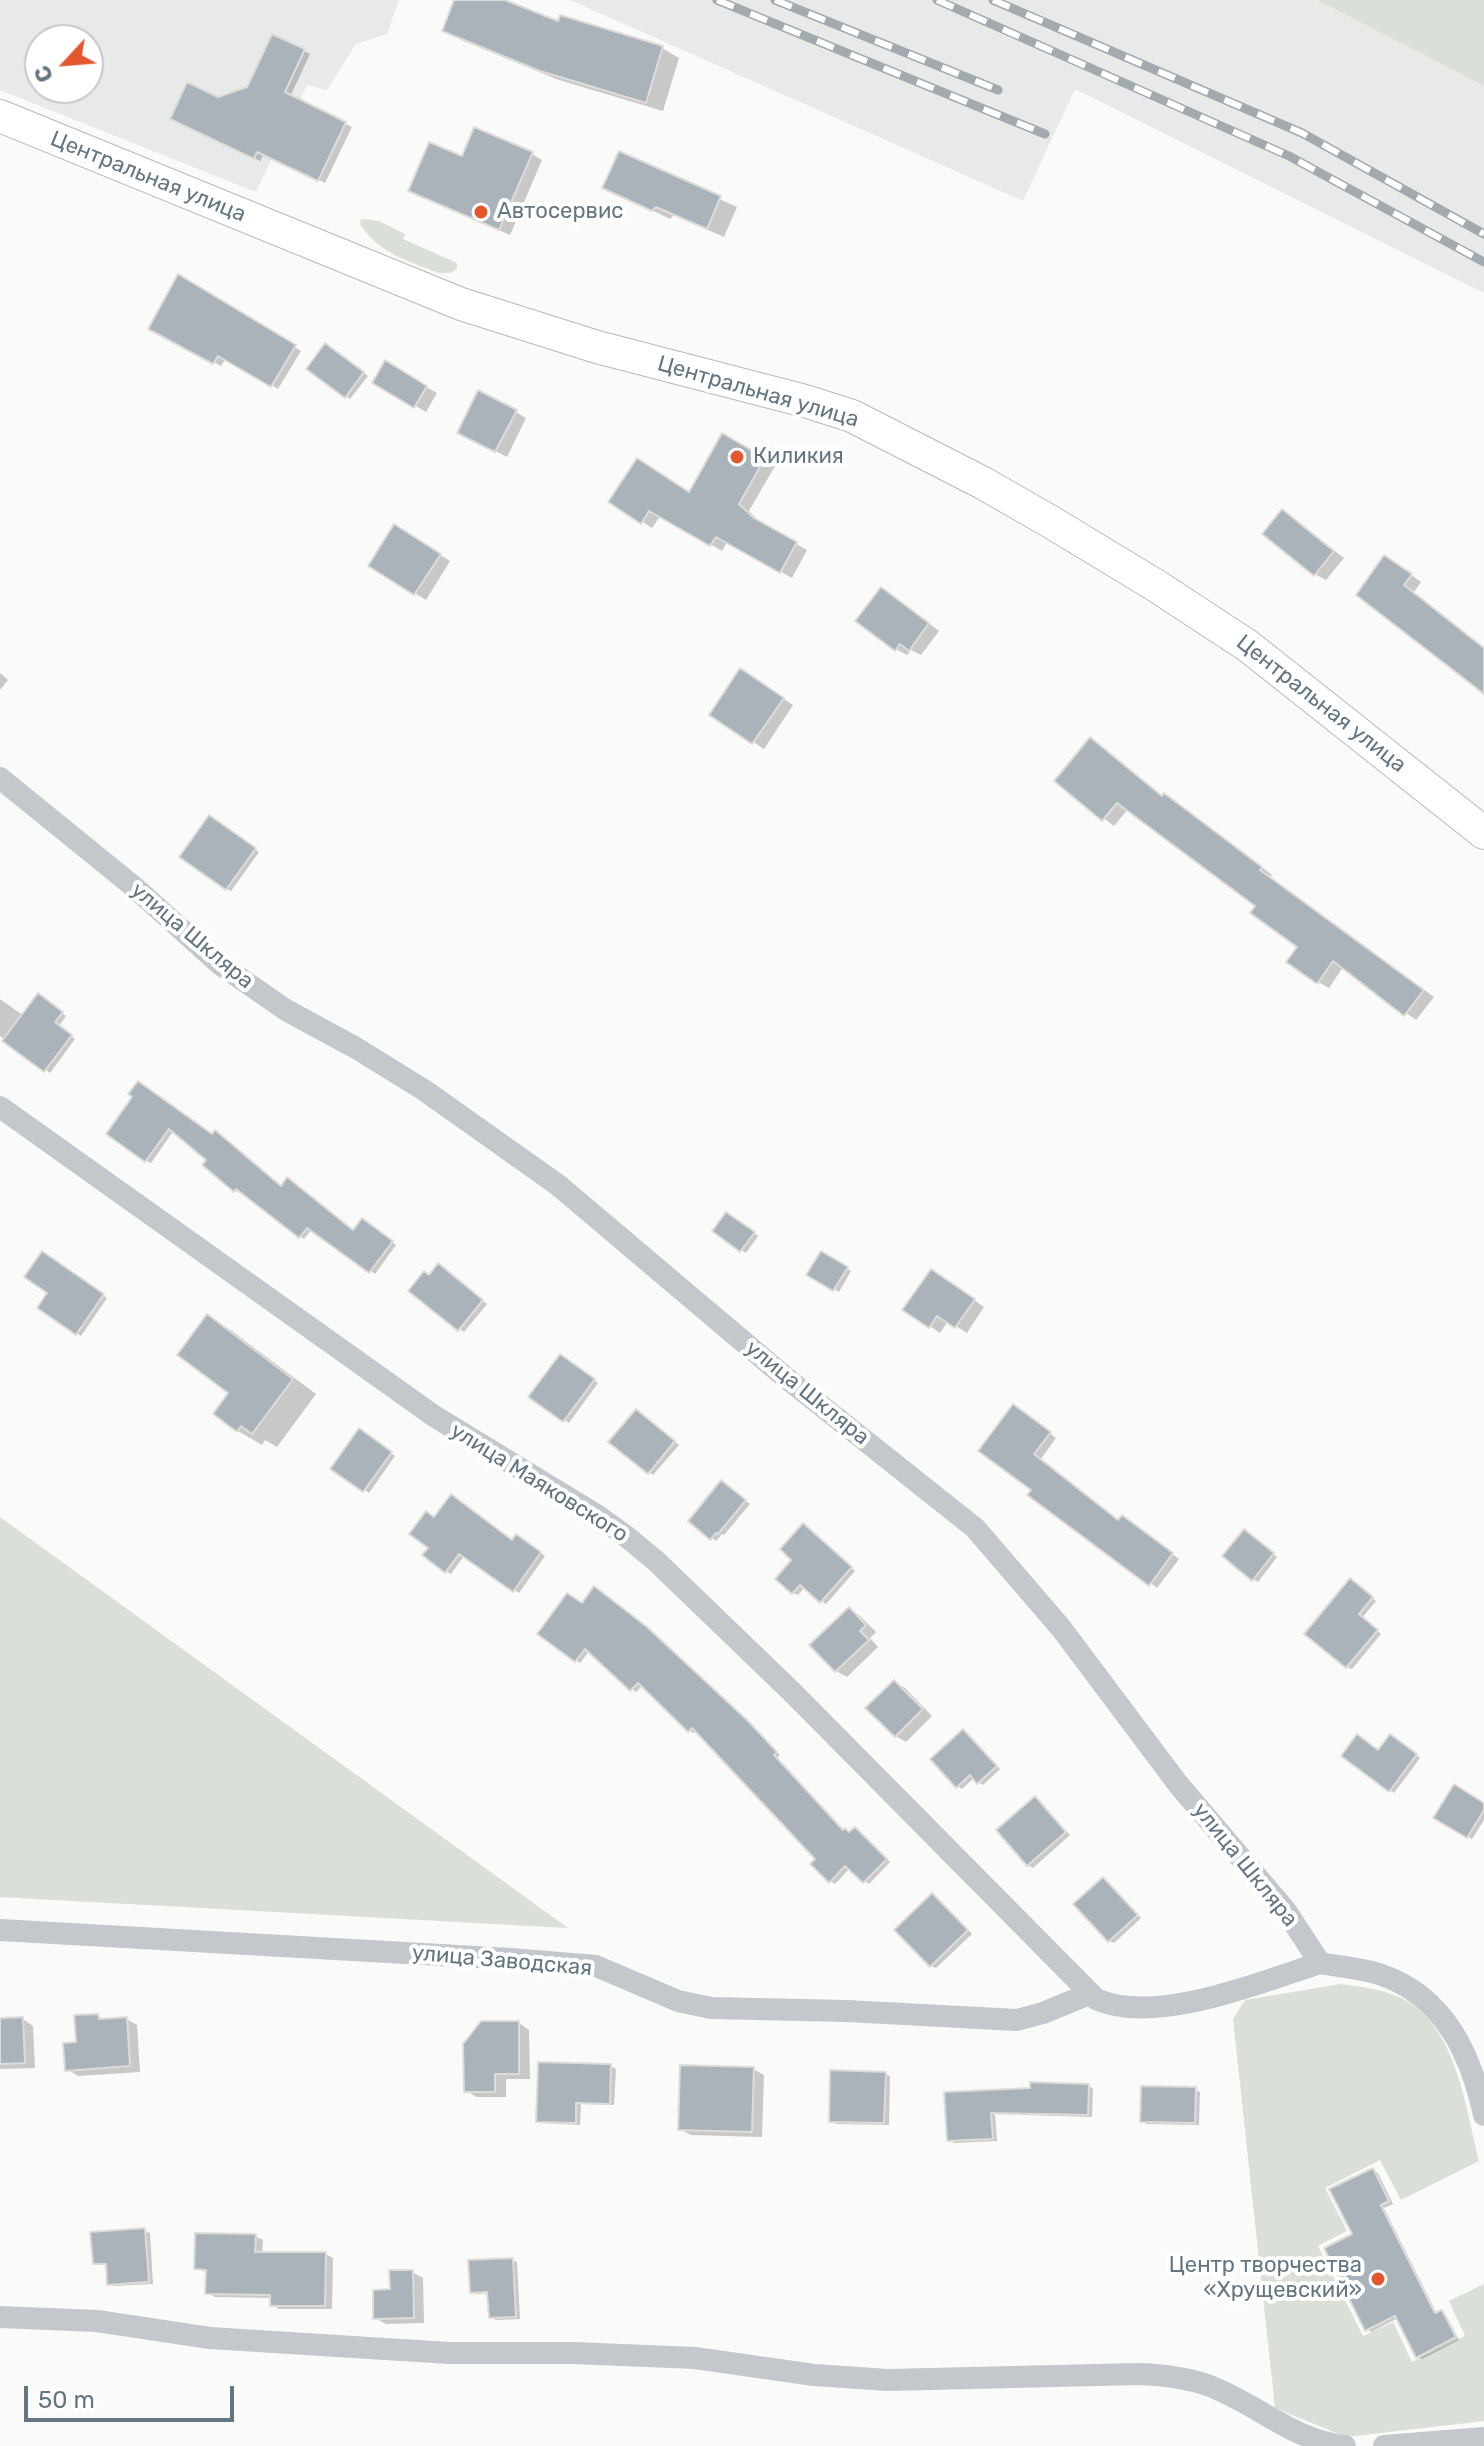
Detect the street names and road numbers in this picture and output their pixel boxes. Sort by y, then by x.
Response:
street label: Центральная улица [47,126,249,228]
street label: Центральная улица [654,351,862,433]
street label: Центральная улица [1231,629,1411,779]
street label: улица Шкляра [125,877,259,995]
street label: улица Шкляра [740,1335,874,1451]
street label: улица Маяковского [445,1418,633,1548]
street label: улица Шкляра [1187,1798,1303,1932]
street label: улица Заводская [411,1940,593,1982]

